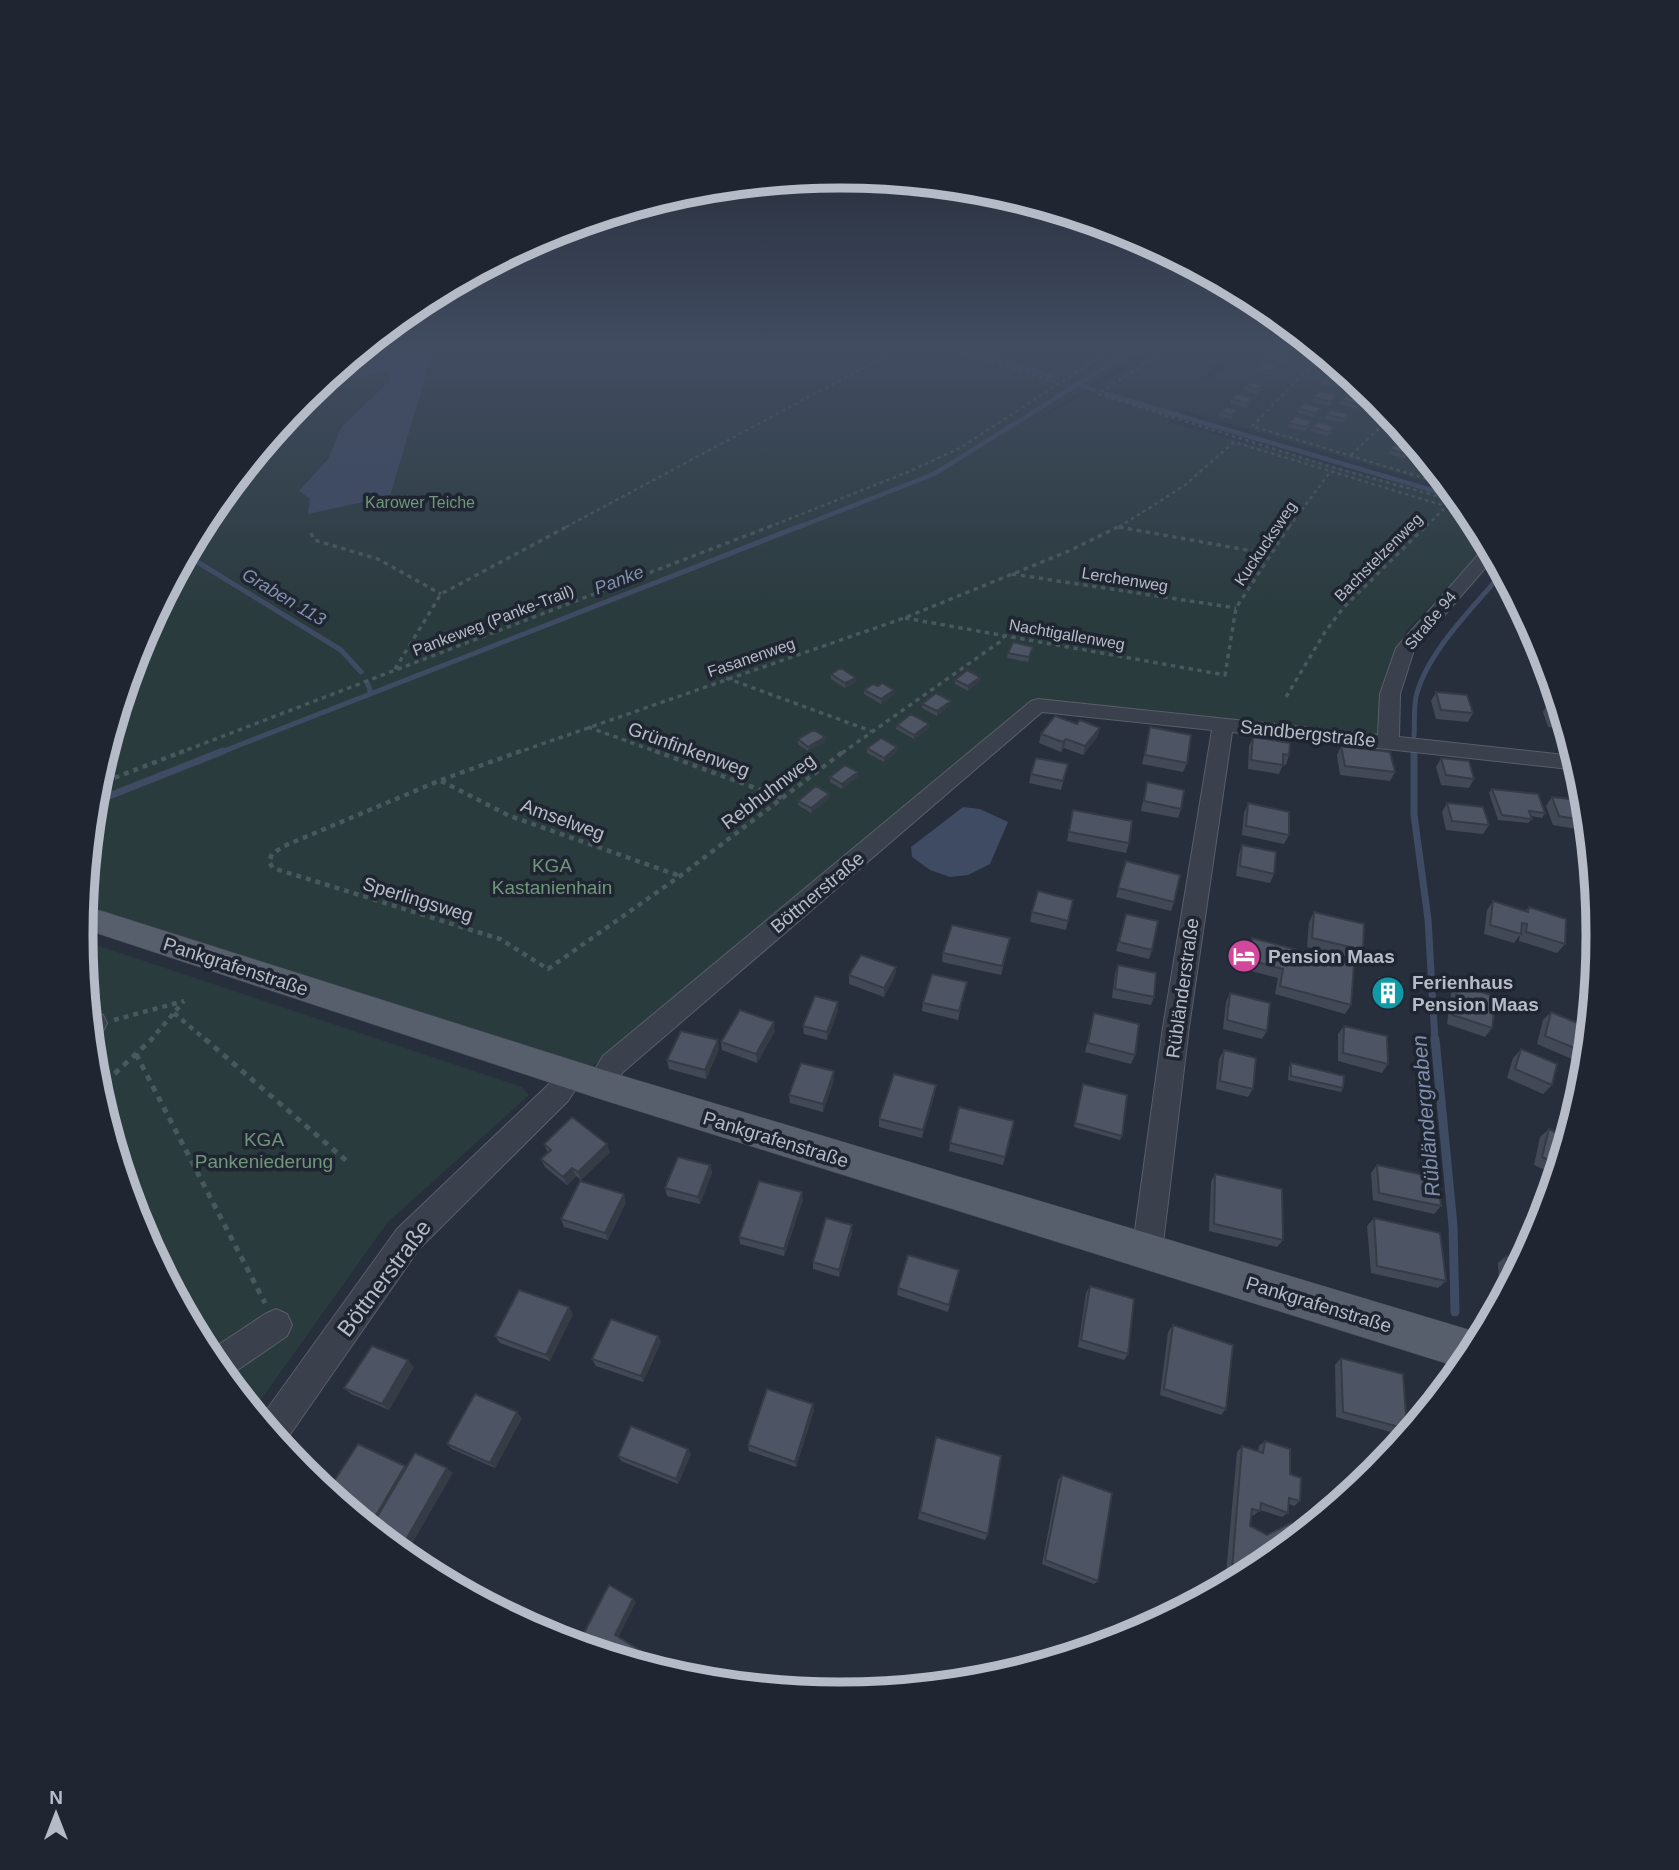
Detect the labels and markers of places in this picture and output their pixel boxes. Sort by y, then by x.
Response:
hotel icon: Pension Maas [1225,937,1263,975]
place label: Pension Maas [1268,946,1395,967]
place label: Ferienhaus Pension Maas [1412,972,1539,1015]
building icon: Ferienhaus Pension Maas [1369,974,1407,1012]

